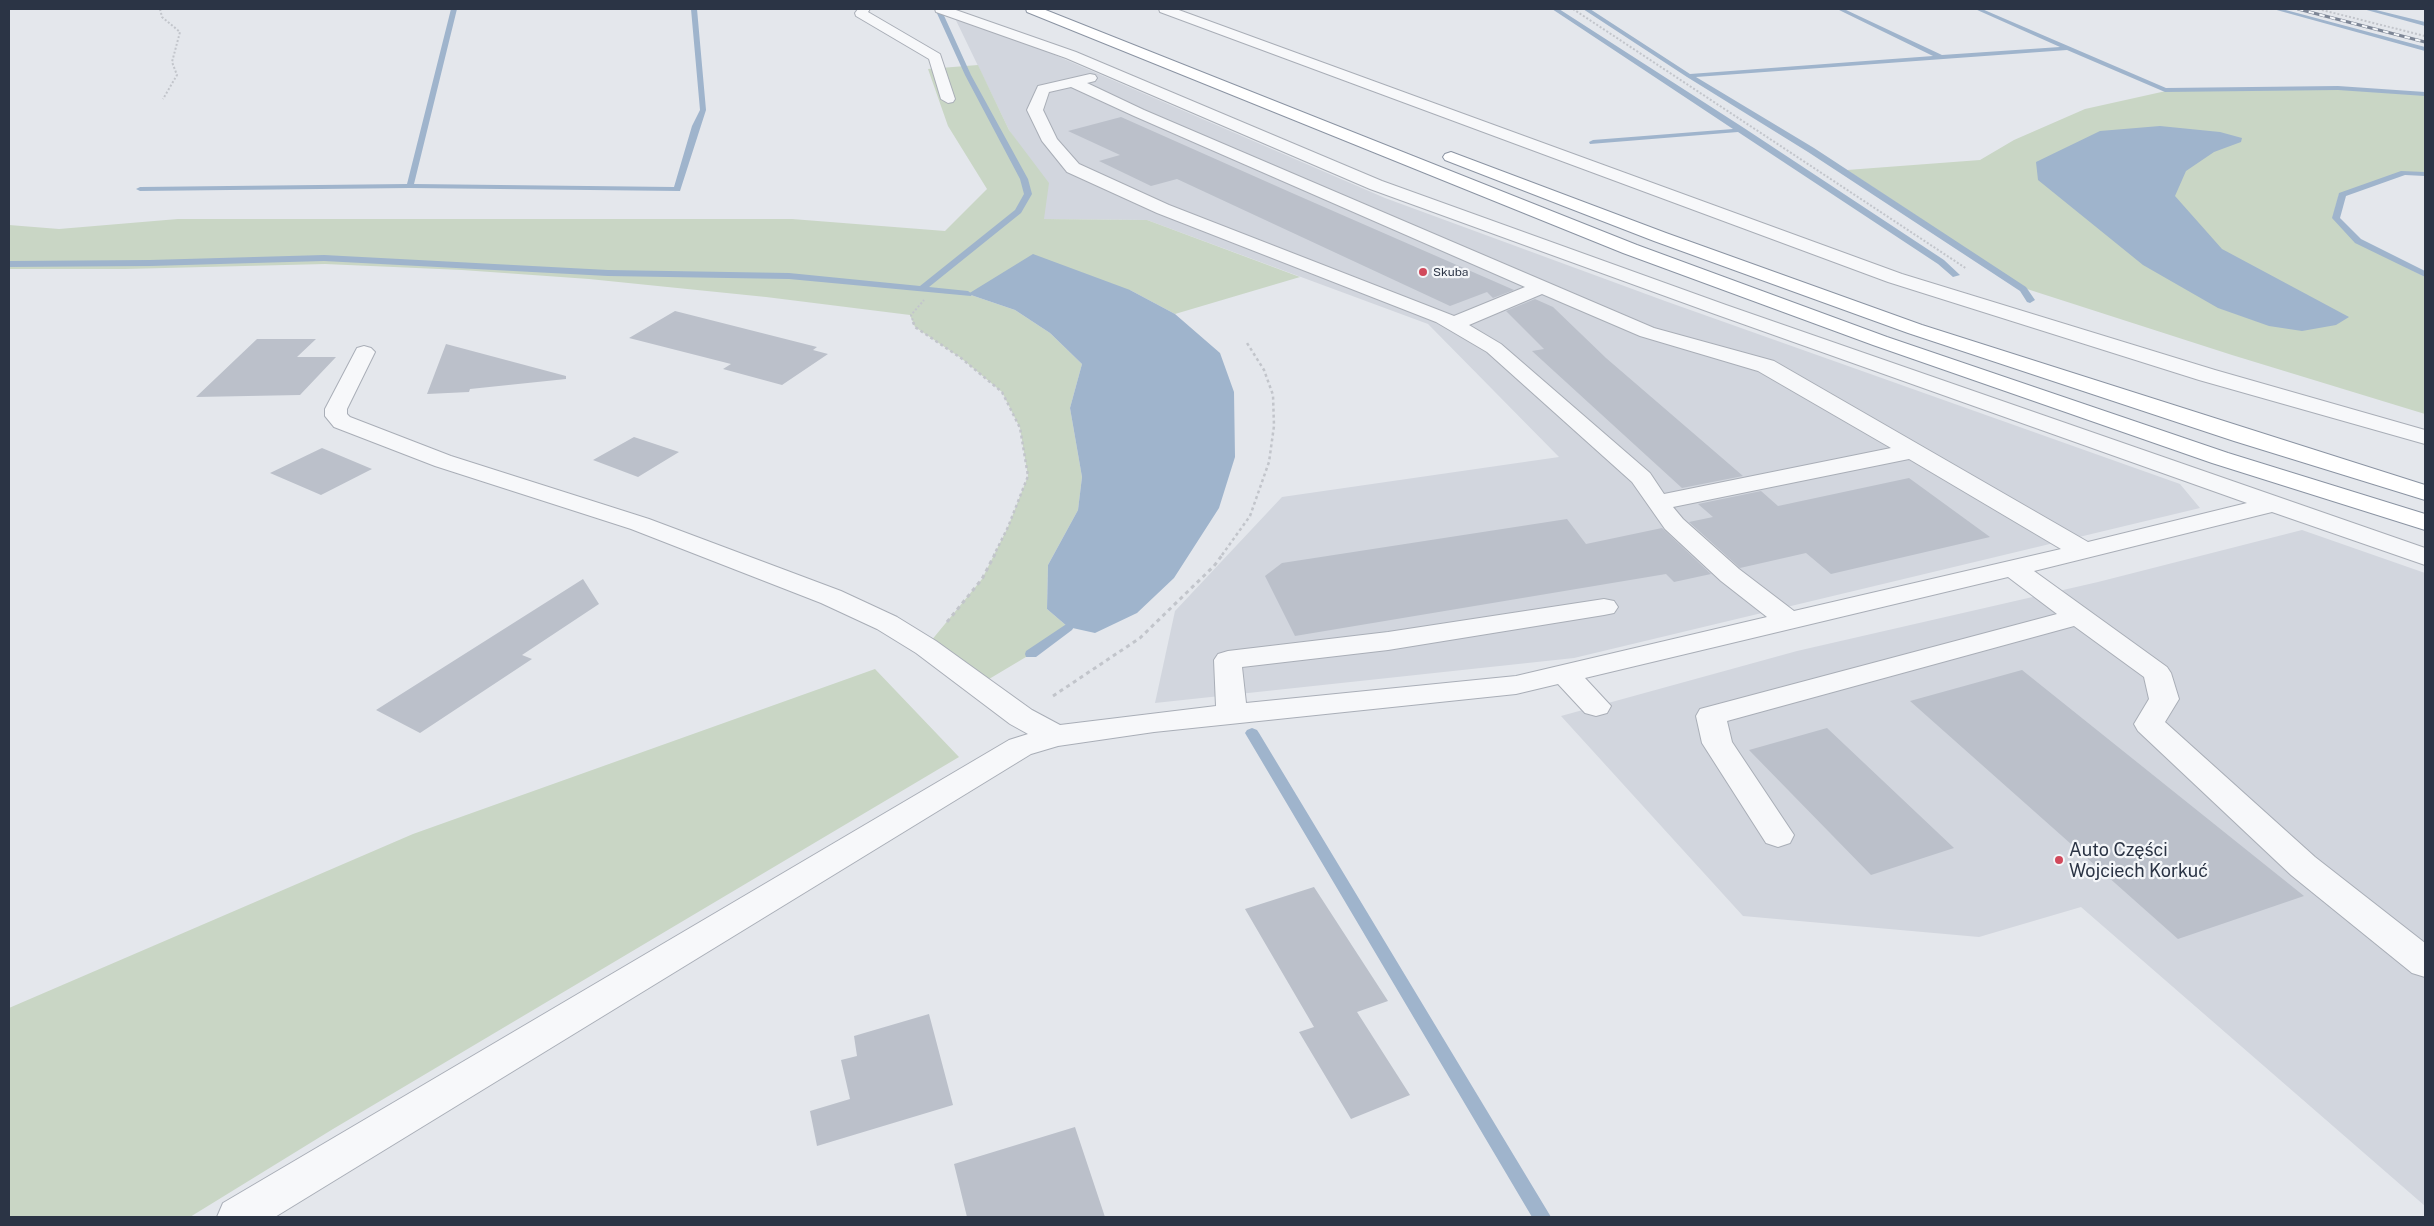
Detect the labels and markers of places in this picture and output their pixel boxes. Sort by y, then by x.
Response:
place label: Skuba [1433,265,1468,279]
marker: Skuba [1417,266,1429,278]
place label: Auto Części Wojciech Korkuć [2069,839,2208,882]
marker: Auto Części Wojciech Korkuć [2053,854,2065,866]

